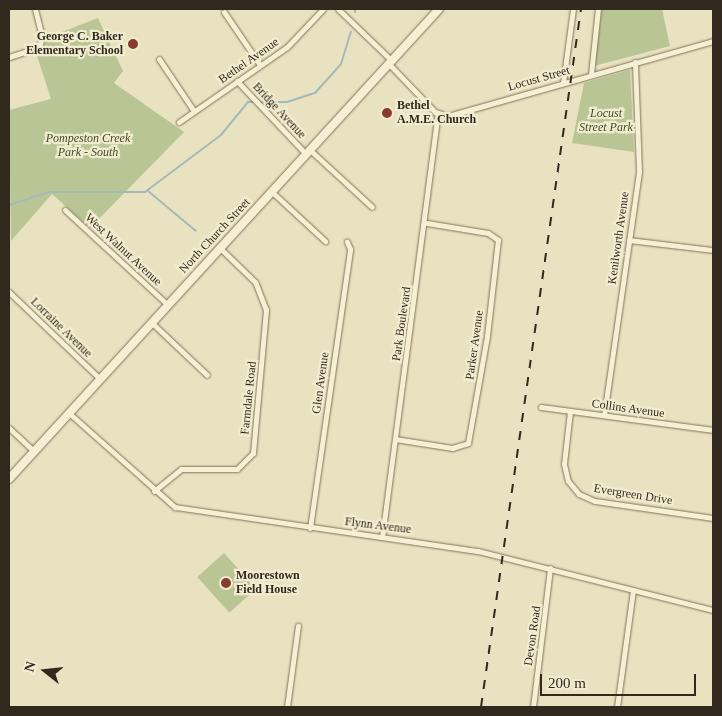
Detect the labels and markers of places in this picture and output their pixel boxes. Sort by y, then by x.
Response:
place label: George C. Baker Elementary School [26,30,123,58]
marker: George C. Baker Elementary School [127,38,139,50]
place label: Bethel A.M.E. Church [397,99,476,127]
marker: Bethel A.M.E. Church [381,107,393,119]
place label: Moorestown Field House [236,569,300,597]
marker: Moorestown Field House [220,577,232,589]

